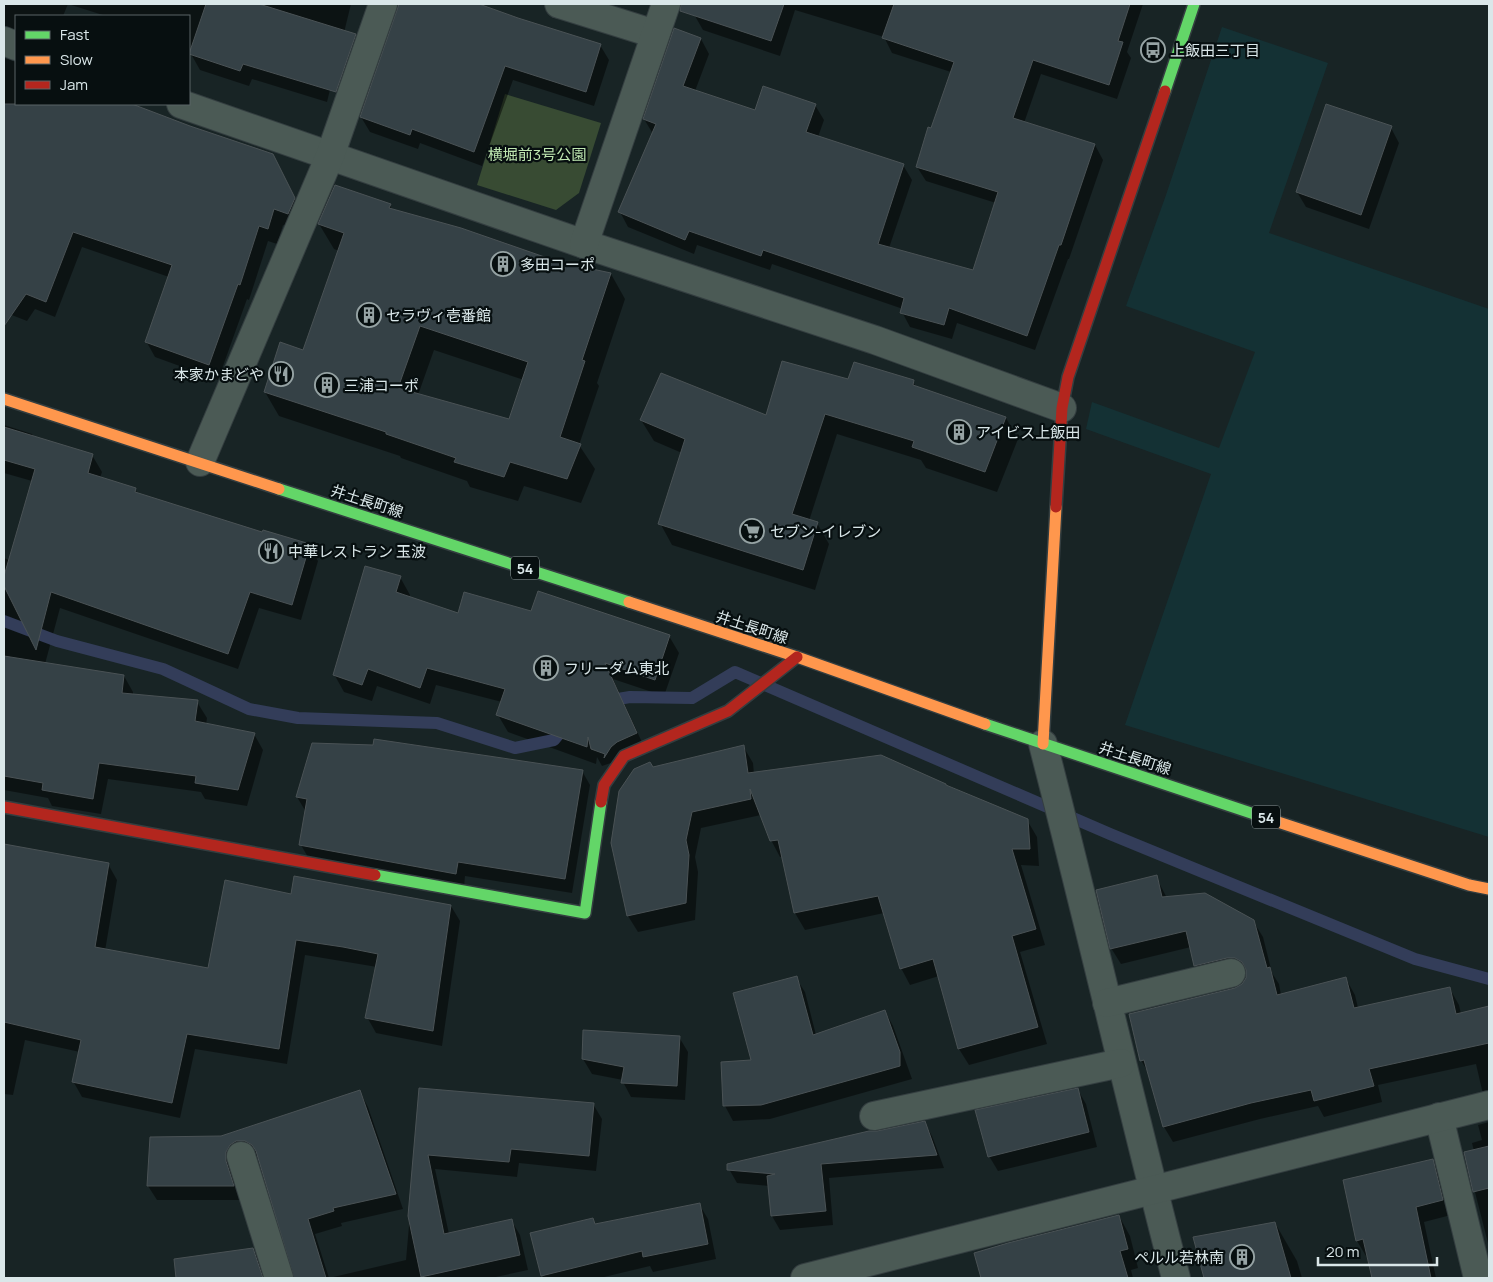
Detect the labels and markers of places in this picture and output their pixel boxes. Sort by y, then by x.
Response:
bus stop icon: 上飯田三丁目 [1140,37,1166,63]
place label: 上飯田三丁目 [1170,40,1260,61]
building icon: 多田コーポ [490,251,516,277]
place label: 多田コーポ [520,254,595,275]
building icon: セラヴィ壱番館 [356,302,382,328]
place label: セラヴィ壱番館 [386,305,491,326]
restaurant icon: 本家かまどや [268,361,294,387]
place label: 本家かまどや [174,364,264,385]
building icon: 三浦コーポ [314,372,340,398]
place label: 三浦コーポ [344,375,419,396]
building icon: アイビス上飯田 [946,419,972,445]
place label: アイビス上飯田 [976,422,1080,443]
supermarket icon: セブン-イレブン [739,518,765,544]
place label: セブン-イレブン [770,521,881,542]
restaurant icon: 中華レストラン 玉波 [258,538,284,564]
place label: 中華レストラン 玉波 [288,541,426,562]
building icon: フリーダム東北 [533,655,559,681]
place label: フリーダム東北 [564,658,669,679]
building icon: ペルル若林南 [1229,1244,1255,1270]
place label: ペルル若林南 [1134,1247,1224,1268]

